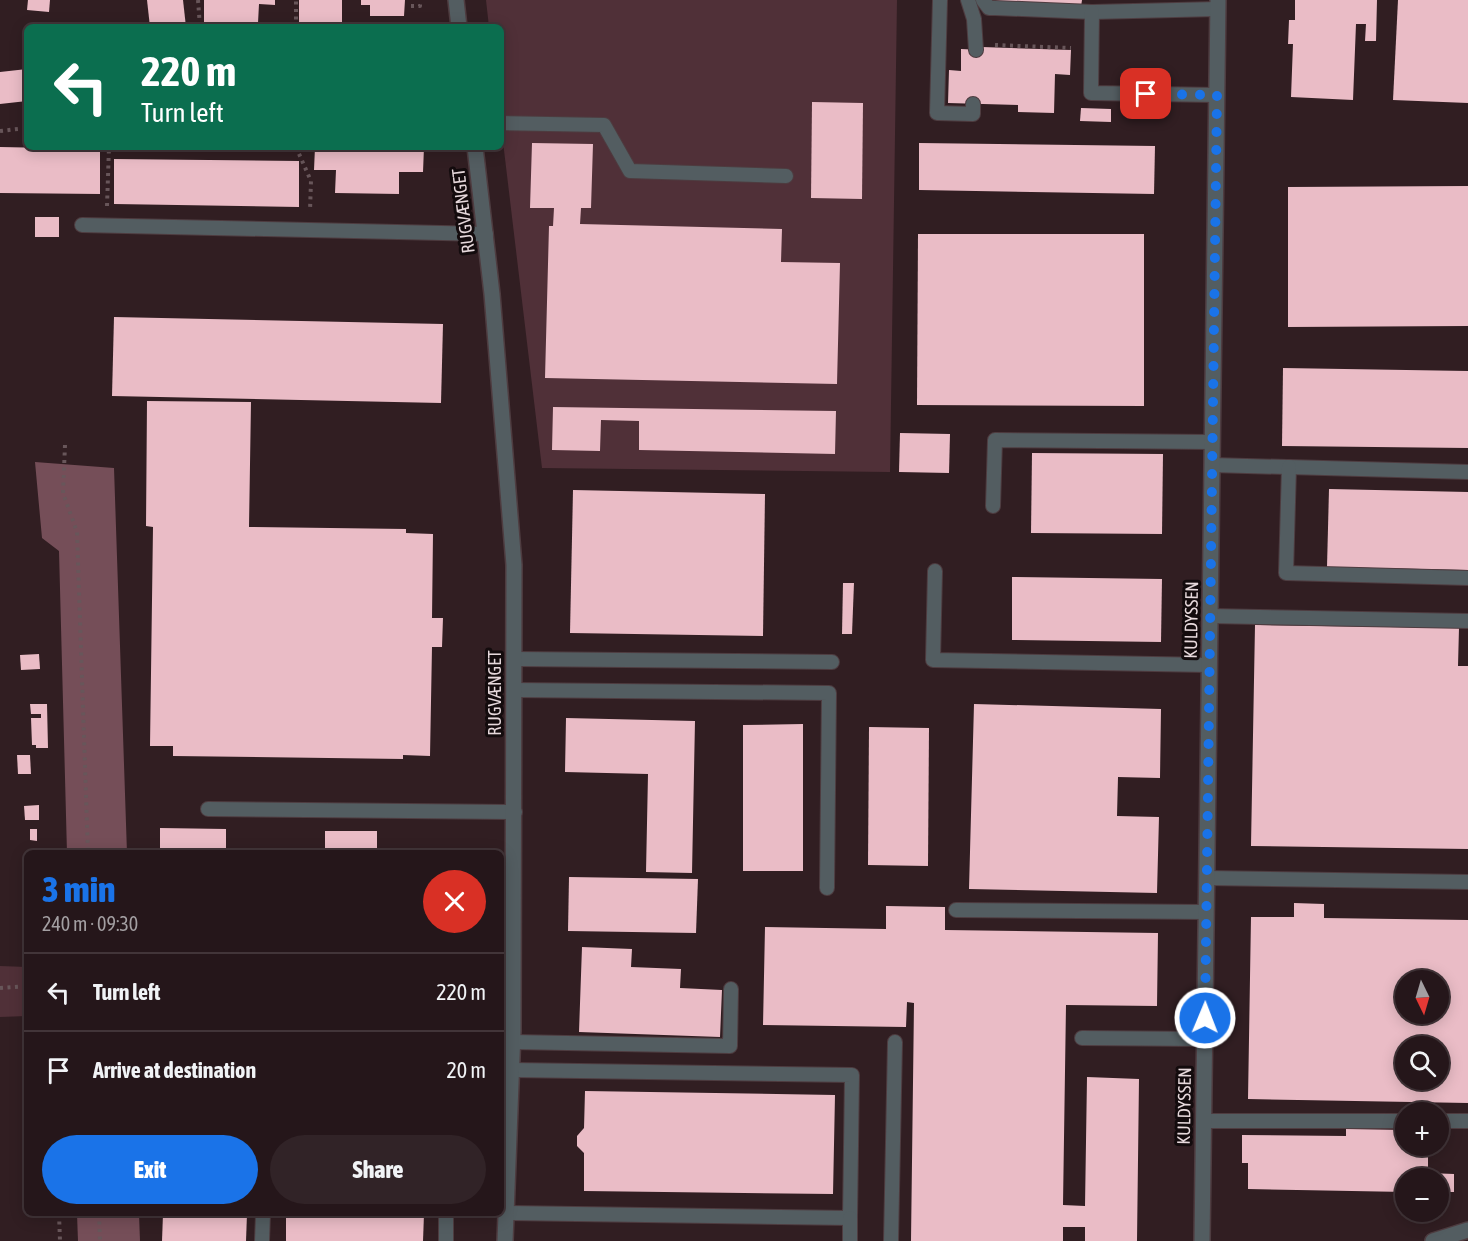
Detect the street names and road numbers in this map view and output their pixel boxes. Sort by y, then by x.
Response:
street label: RUGVÆNGET [447,167,479,255]
street label: KULDYSSEN [1180,581,1202,659]
street label: RUGVÆNGET [484,650,505,736]
street label: KULDYSSEN [1173,1067,1195,1145]

